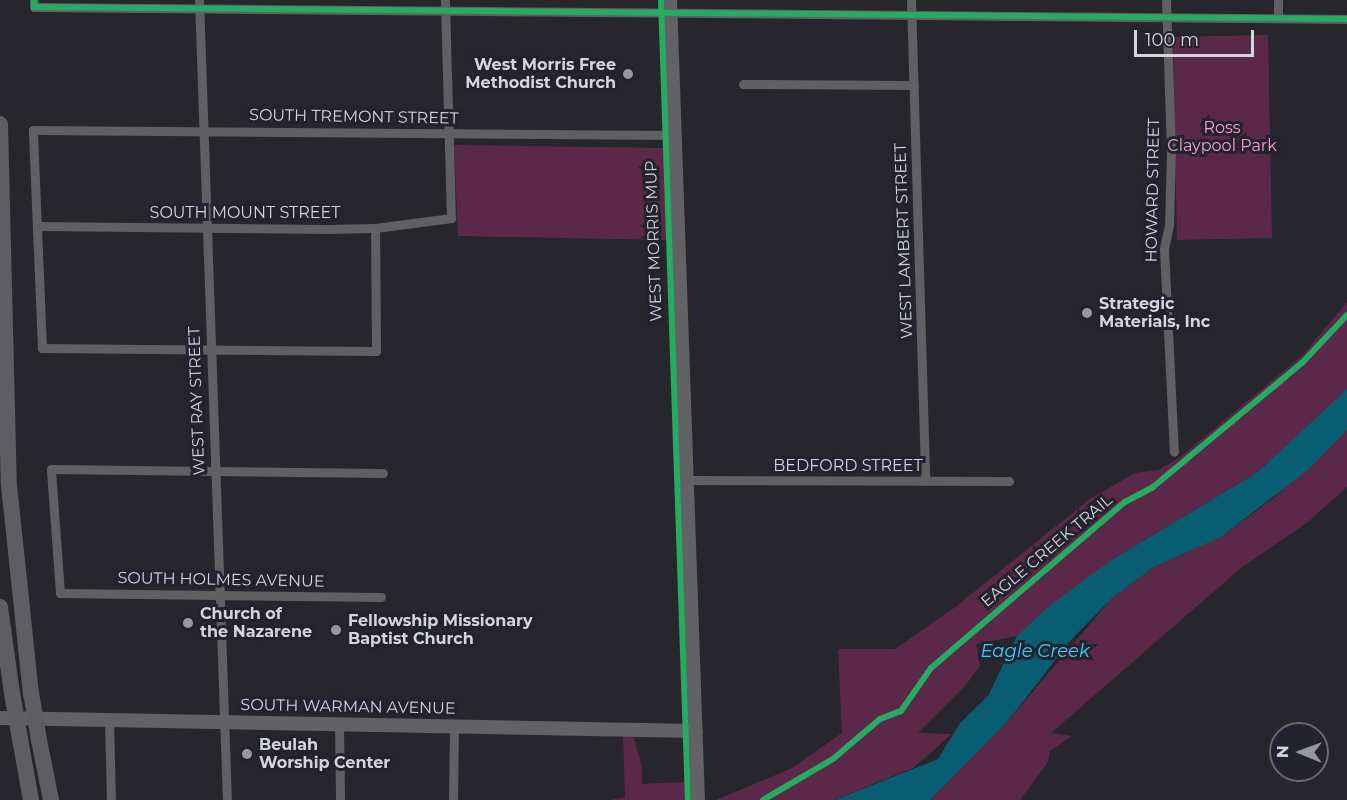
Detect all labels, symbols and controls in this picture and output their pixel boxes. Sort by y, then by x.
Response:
scale bar [1137,18,1257,56]
text: 100 m [1145,29,1199,51]
place label: West Morris Free Methodist Church [465,55,616,93]
marker: West Morris Free Methodist Church [621,67,635,81]
street label: SOUTH TREMONT STREET [249,106,459,128]
street label: HOWARD STREET [1142,117,1164,263]
park label: Ross Claypool Park [1167,118,1277,156]
street label: WEST LAMBERT STREET [891,143,917,339]
street label: WEST MORRIS MUP [642,160,666,322]
street label: SOUTH MOUNT STREET [150,203,340,223]
place label: Strategic Materials, Inc [1099,294,1210,332]
marker: Strategic Materials, Inc [1080,306,1094,320]
street label: WEST RAY STREET [185,326,209,476]
street label: BEDFORD STREET [773,456,923,476]
street label: EAGLE CREEK TRAIL [978,491,1116,611]
street label: SOUTH HOLMES AVENUE [117,569,325,591]
place label: Church of the Nazarene [200,604,312,642]
place label: Fellowship Missionary Baptist Church [348,611,533,649]
marker: Church of the Nazarene [181,616,195,630]
marker: Fellowship Missionary Baptist Church [329,623,343,637]
water label: Eagle Creek [980,640,1090,662]
street label: SOUTH WARMAN AVENUE [240,696,456,718]
north arrow [1269,722,1329,782]
place label: Beulah Worship Center [259,735,390,773]
text: N [1273,745,1292,758]
marker: Beulah Worship Center [240,747,254,761]

